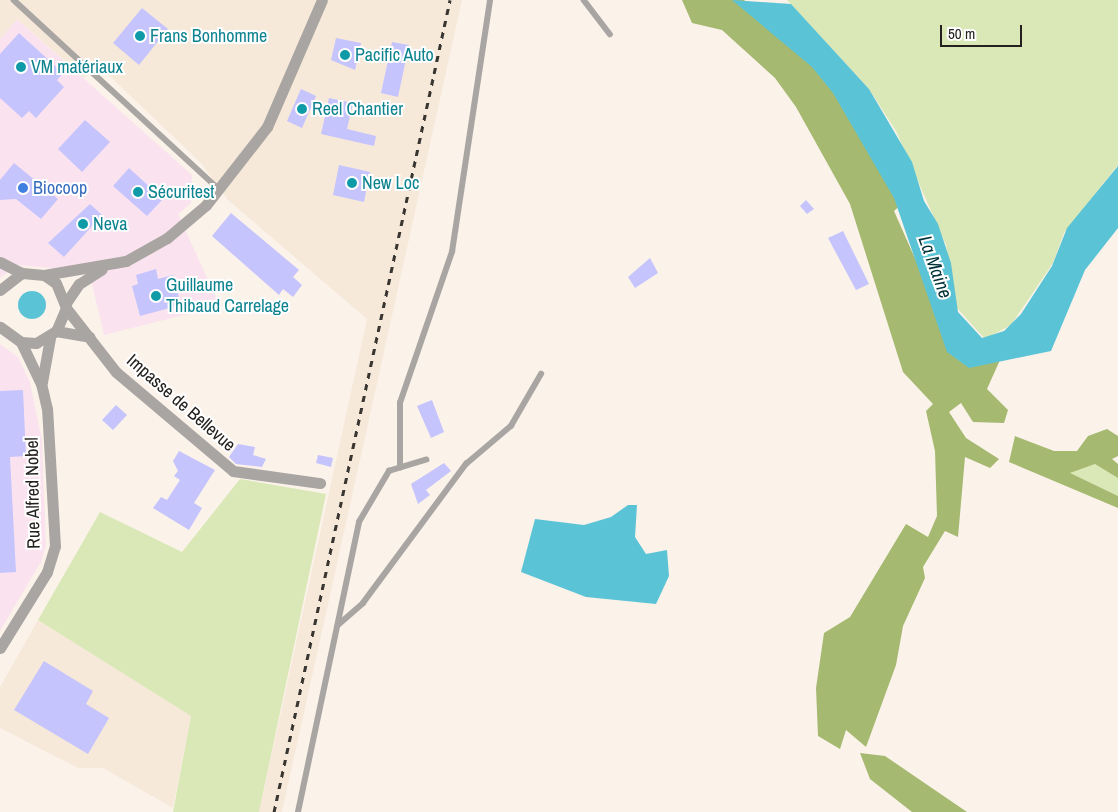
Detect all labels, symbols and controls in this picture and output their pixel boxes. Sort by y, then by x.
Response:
scale bar [943,15,1026,47]
text: 50 m [948,23,975,44]
place label: Frans Bonhomme [150,25,267,47]
marker: Frans Bonhomme [134,30,146,42]
place label: Pacific Auto [355,44,435,66]
marker: Pacific Auto [339,49,351,61]
place label: VM matériaux [31,56,123,78]
marker: VM matériaux [15,61,27,73]
place label: Reel Chantier [312,98,403,120]
marker: Reel Chantier [296,103,308,115]
place label: New Loc [362,172,419,194]
place label: Biocoop [33,177,87,199]
marker: New Loc [346,177,358,189]
place label: Sécuritest [148,181,214,203]
marker: Biocoop [17,182,29,194]
marker: Sécuritest [132,186,144,198]
place label: Neva [93,213,127,235]
marker: Neva [77,218,89,230]
water label: La Maine [913,233,957,301]
place label: Guillaume Thibaud Carrelage [166,275,289,318]
marker: Guillaume Thibaud Carrelage [150,290,162,302]
street label: Impasse de Bellevue [122,350,240,456]
street label: Rue Alfred Nobel [21,437,45,549]

